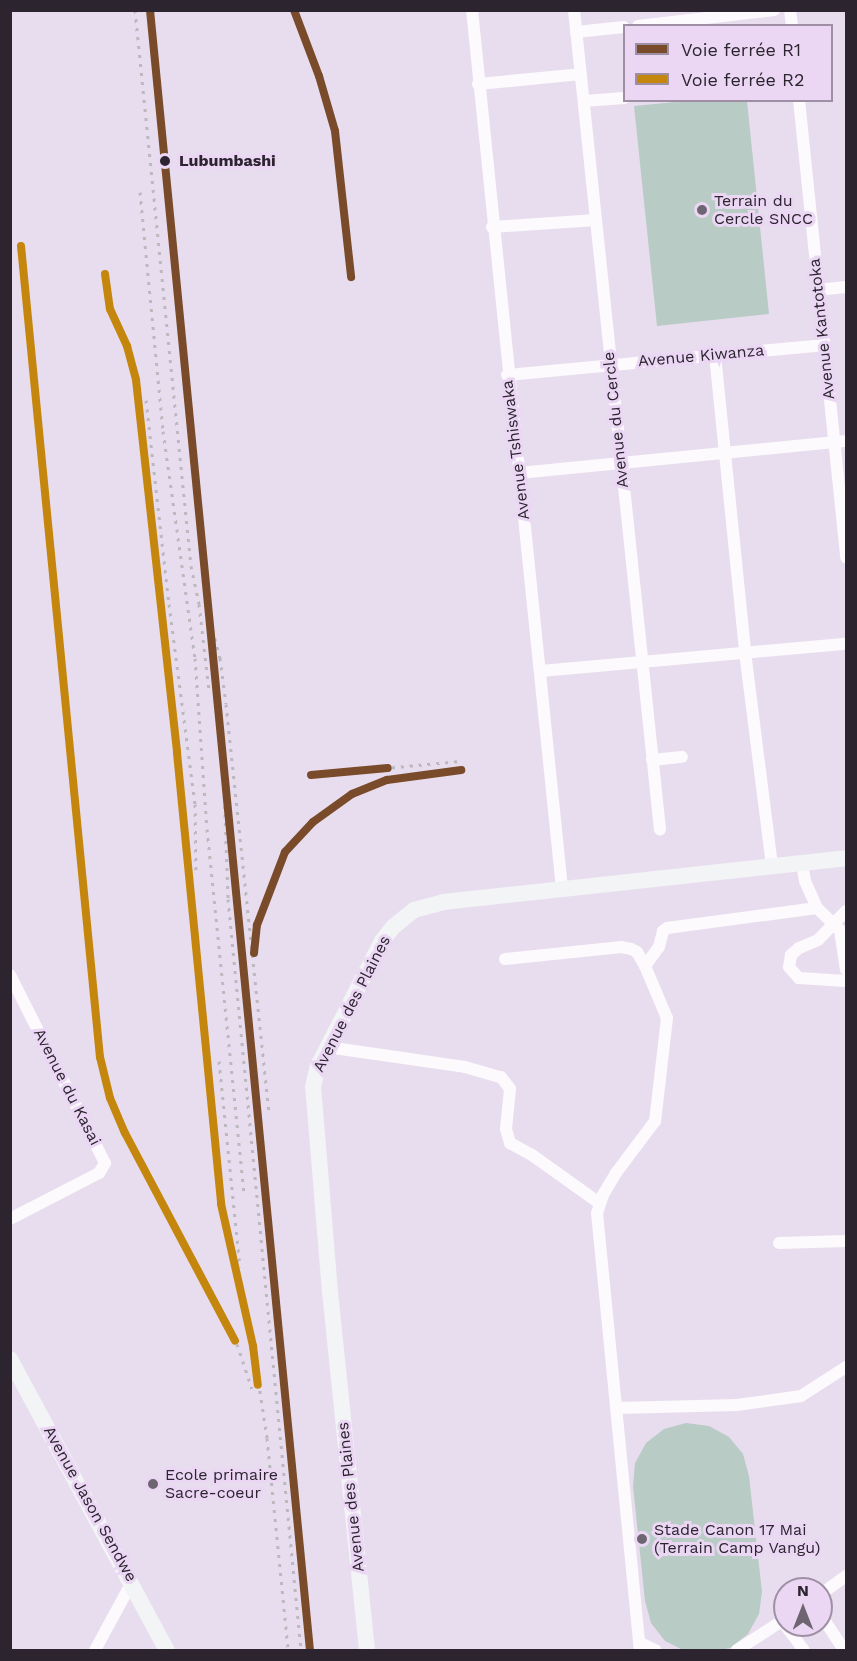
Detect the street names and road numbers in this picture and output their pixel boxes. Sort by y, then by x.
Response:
street label: Avenue Kantotoka [805,258,839,400]
street label: Avenue Kiwanza [637,341,765,371]
street label: Avenue du Cercle [599,351,633,489]
street label: Avenue Tshiswaka [498,379,534,521]
street label: Avenue des Plaines [309,932,395,1076]
street label: Avenue du Kasai [29,1025,105,1149]
street label: Avenue des Plaines [334,1421,368,1573]
street label: Avenue Jason Sendwe [39,1423,141,1585]

